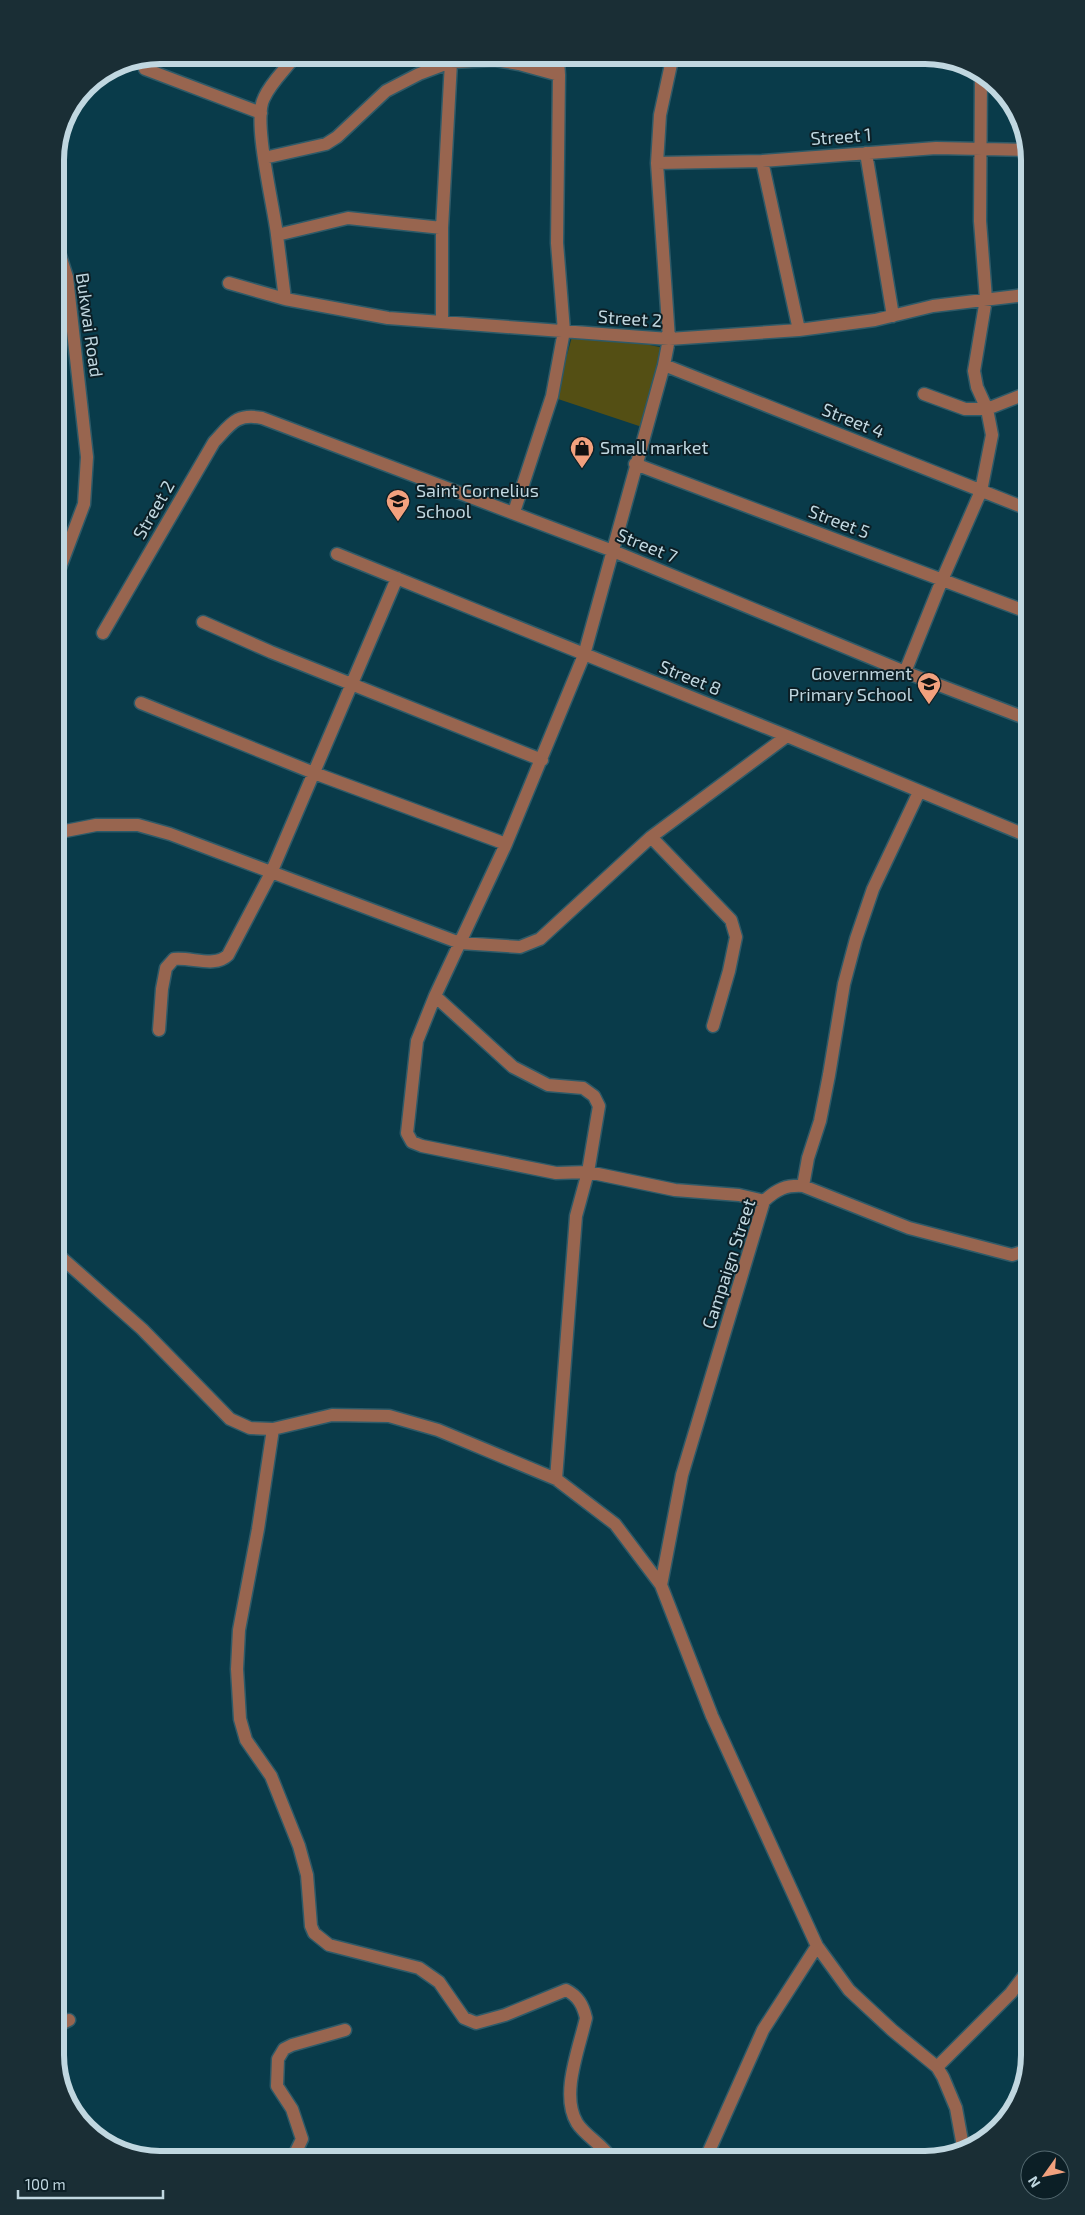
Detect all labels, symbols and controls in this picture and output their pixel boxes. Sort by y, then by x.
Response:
street label: Street 1 [810,123,872,149]
street label: Bukwai Road [72,271,108,378]
street label: Street 2 [597,305,663,331]
street label: Street 4 [819,398,888,442]
shop icon: Small market [569,435,595,469]
place label: Small market [600,436,708,458]
street label: Street 2 [128,476,179,543]
place label: Saint Cornelius School [416,479,539,522]
school or university icon: Saint Cornelius School [385,488,411,522]
street label: Street 5 [806,499,873,543]
street label: Street 7 [614,523,681,567]
street label: Street 8 [656,655,725,699]
place label: Government Primary School [789,662,913,705]
school or university icon: Government Primary School [916,671,942,705]
street label: Campaign Street [697,1196,759,1331]
north arrow [1020,2150,1070,2200]
scale bar [18,2168,162,2200]
text: N [1024,2173,1044,2191]
text: 100 m [25,2175,66,2193]

